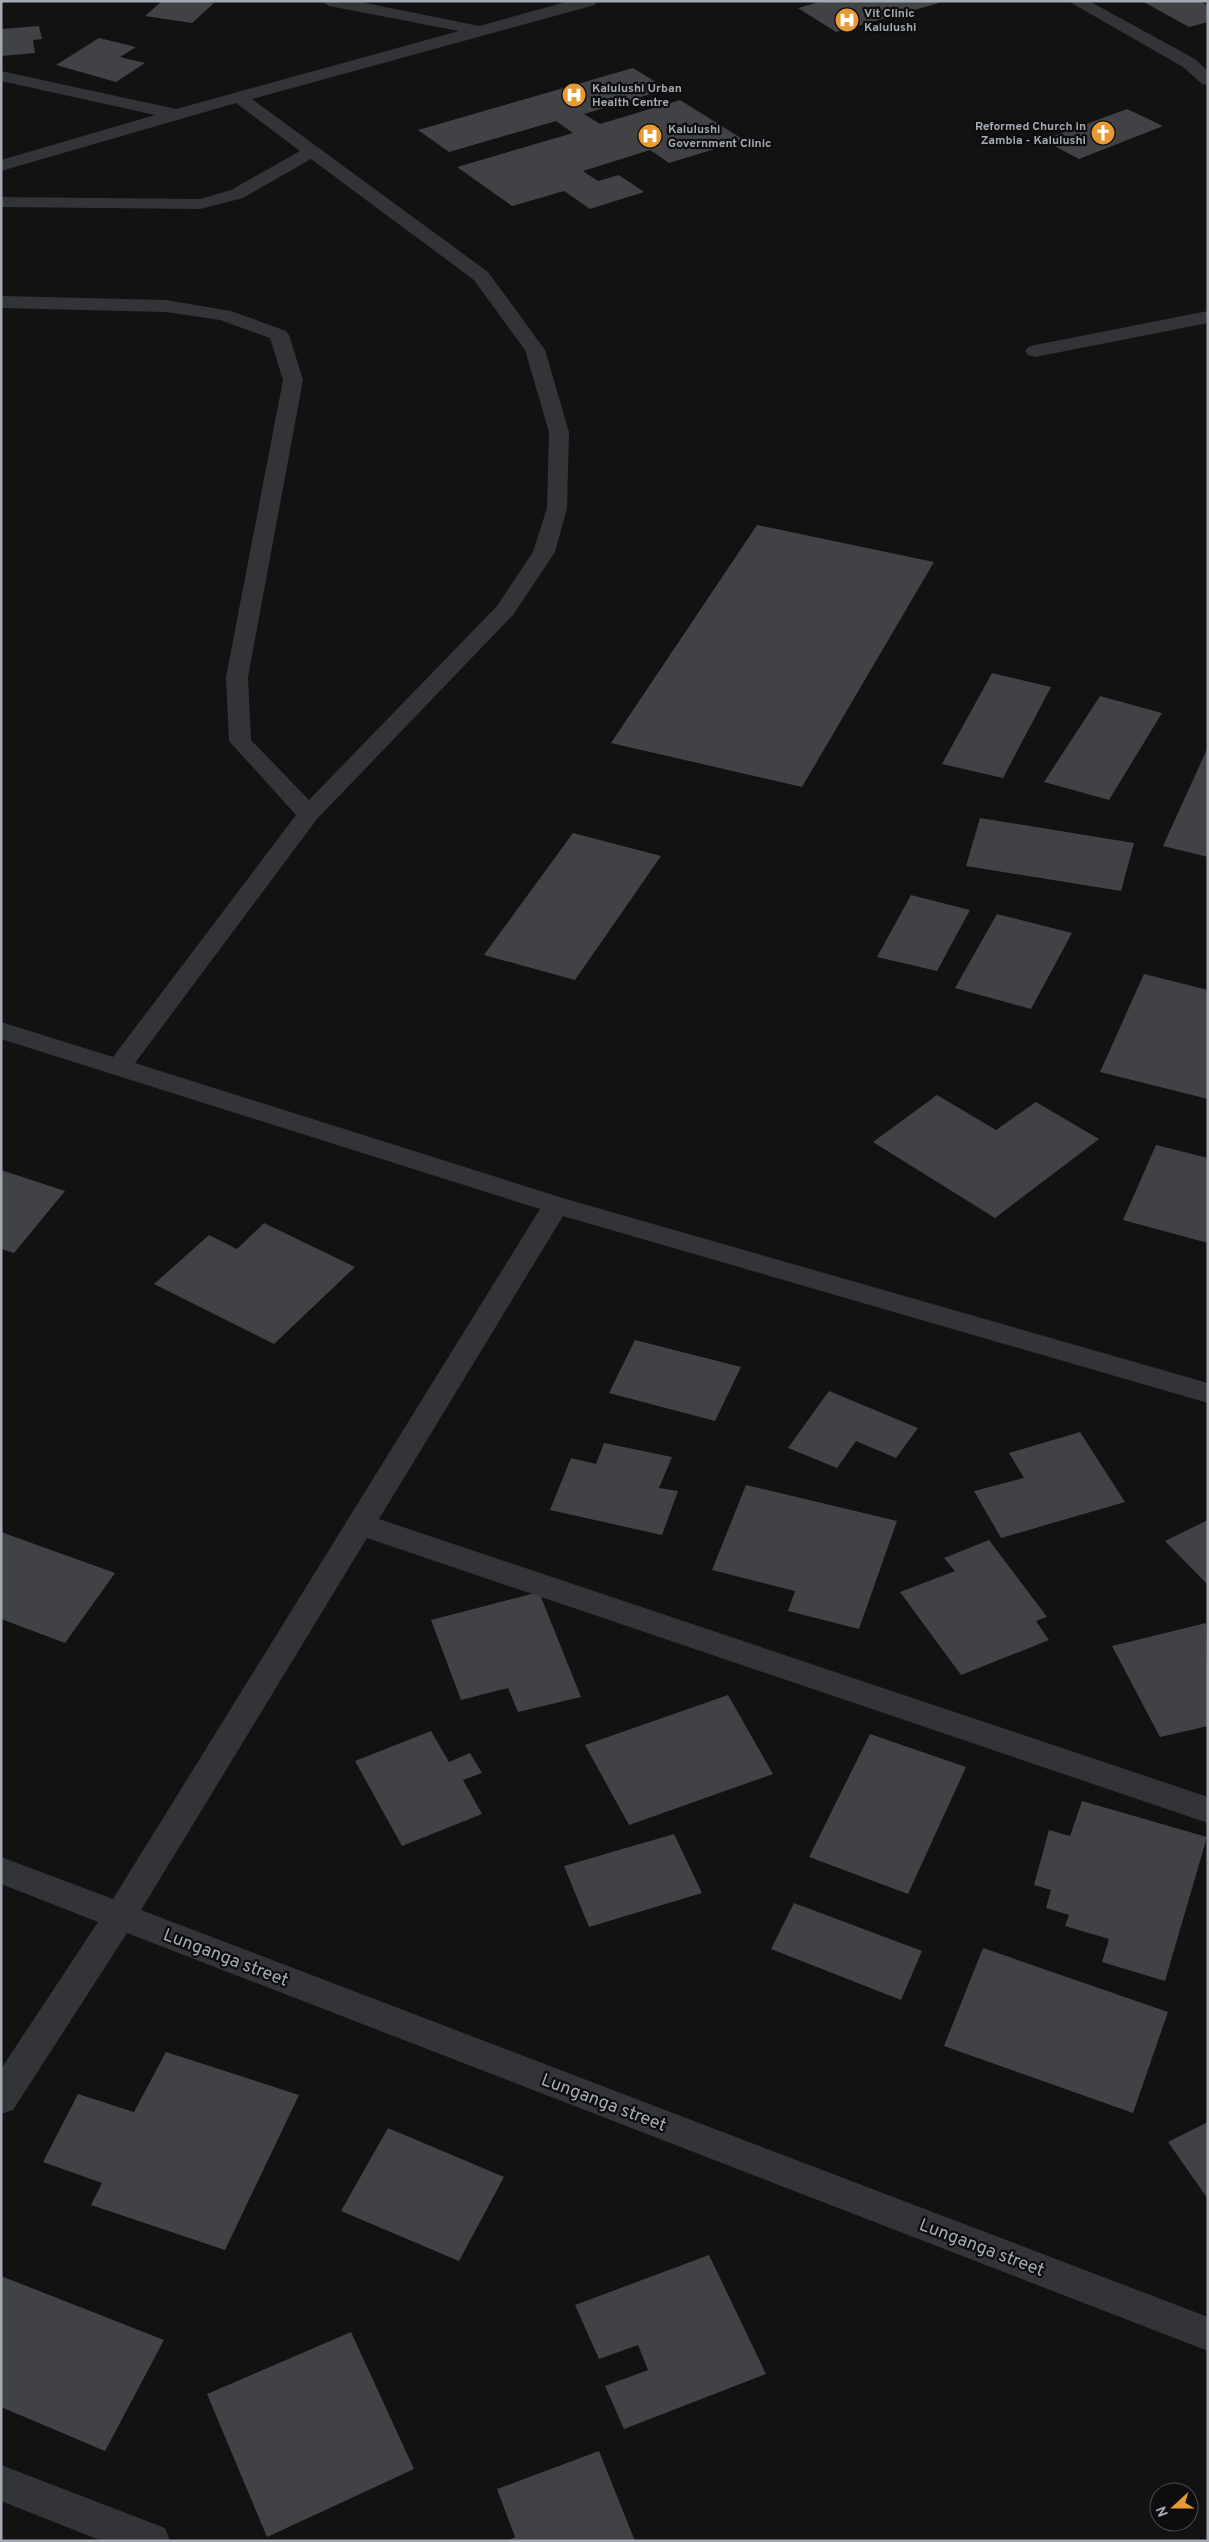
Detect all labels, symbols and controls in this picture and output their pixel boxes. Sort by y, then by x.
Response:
place label: Vit Clinic Kalulushi [864,6,916,36]
hospital icon: Vit Clinic Kalulushi [834,7,860,33]
place label: Kalulushi Urban Health Centre [592,81,682,111]
hospital icon: Kalulushi Urban Health Centre [561,82,587,108]
place label: Reformed Church in Zambia - Kalulushi [975,119,1086,149]
church icon: Reformed Church in Zambia - Kalulushi [1090,120,1116,146]
place label: Kalulushi Government Clinic [668,122,772,152]
hospital icon: Kalulushi Government Clinic [637,123,663,149]
street label: Lunganga street [160,1924,291,1993]
street label: Lunganga street [538,2069,669,2138]
street label: Lunganga street [916,2214,1047,2283]
north arrow [1149,2482,1199,2532]
text: N [1154,2503,1173,2519]

